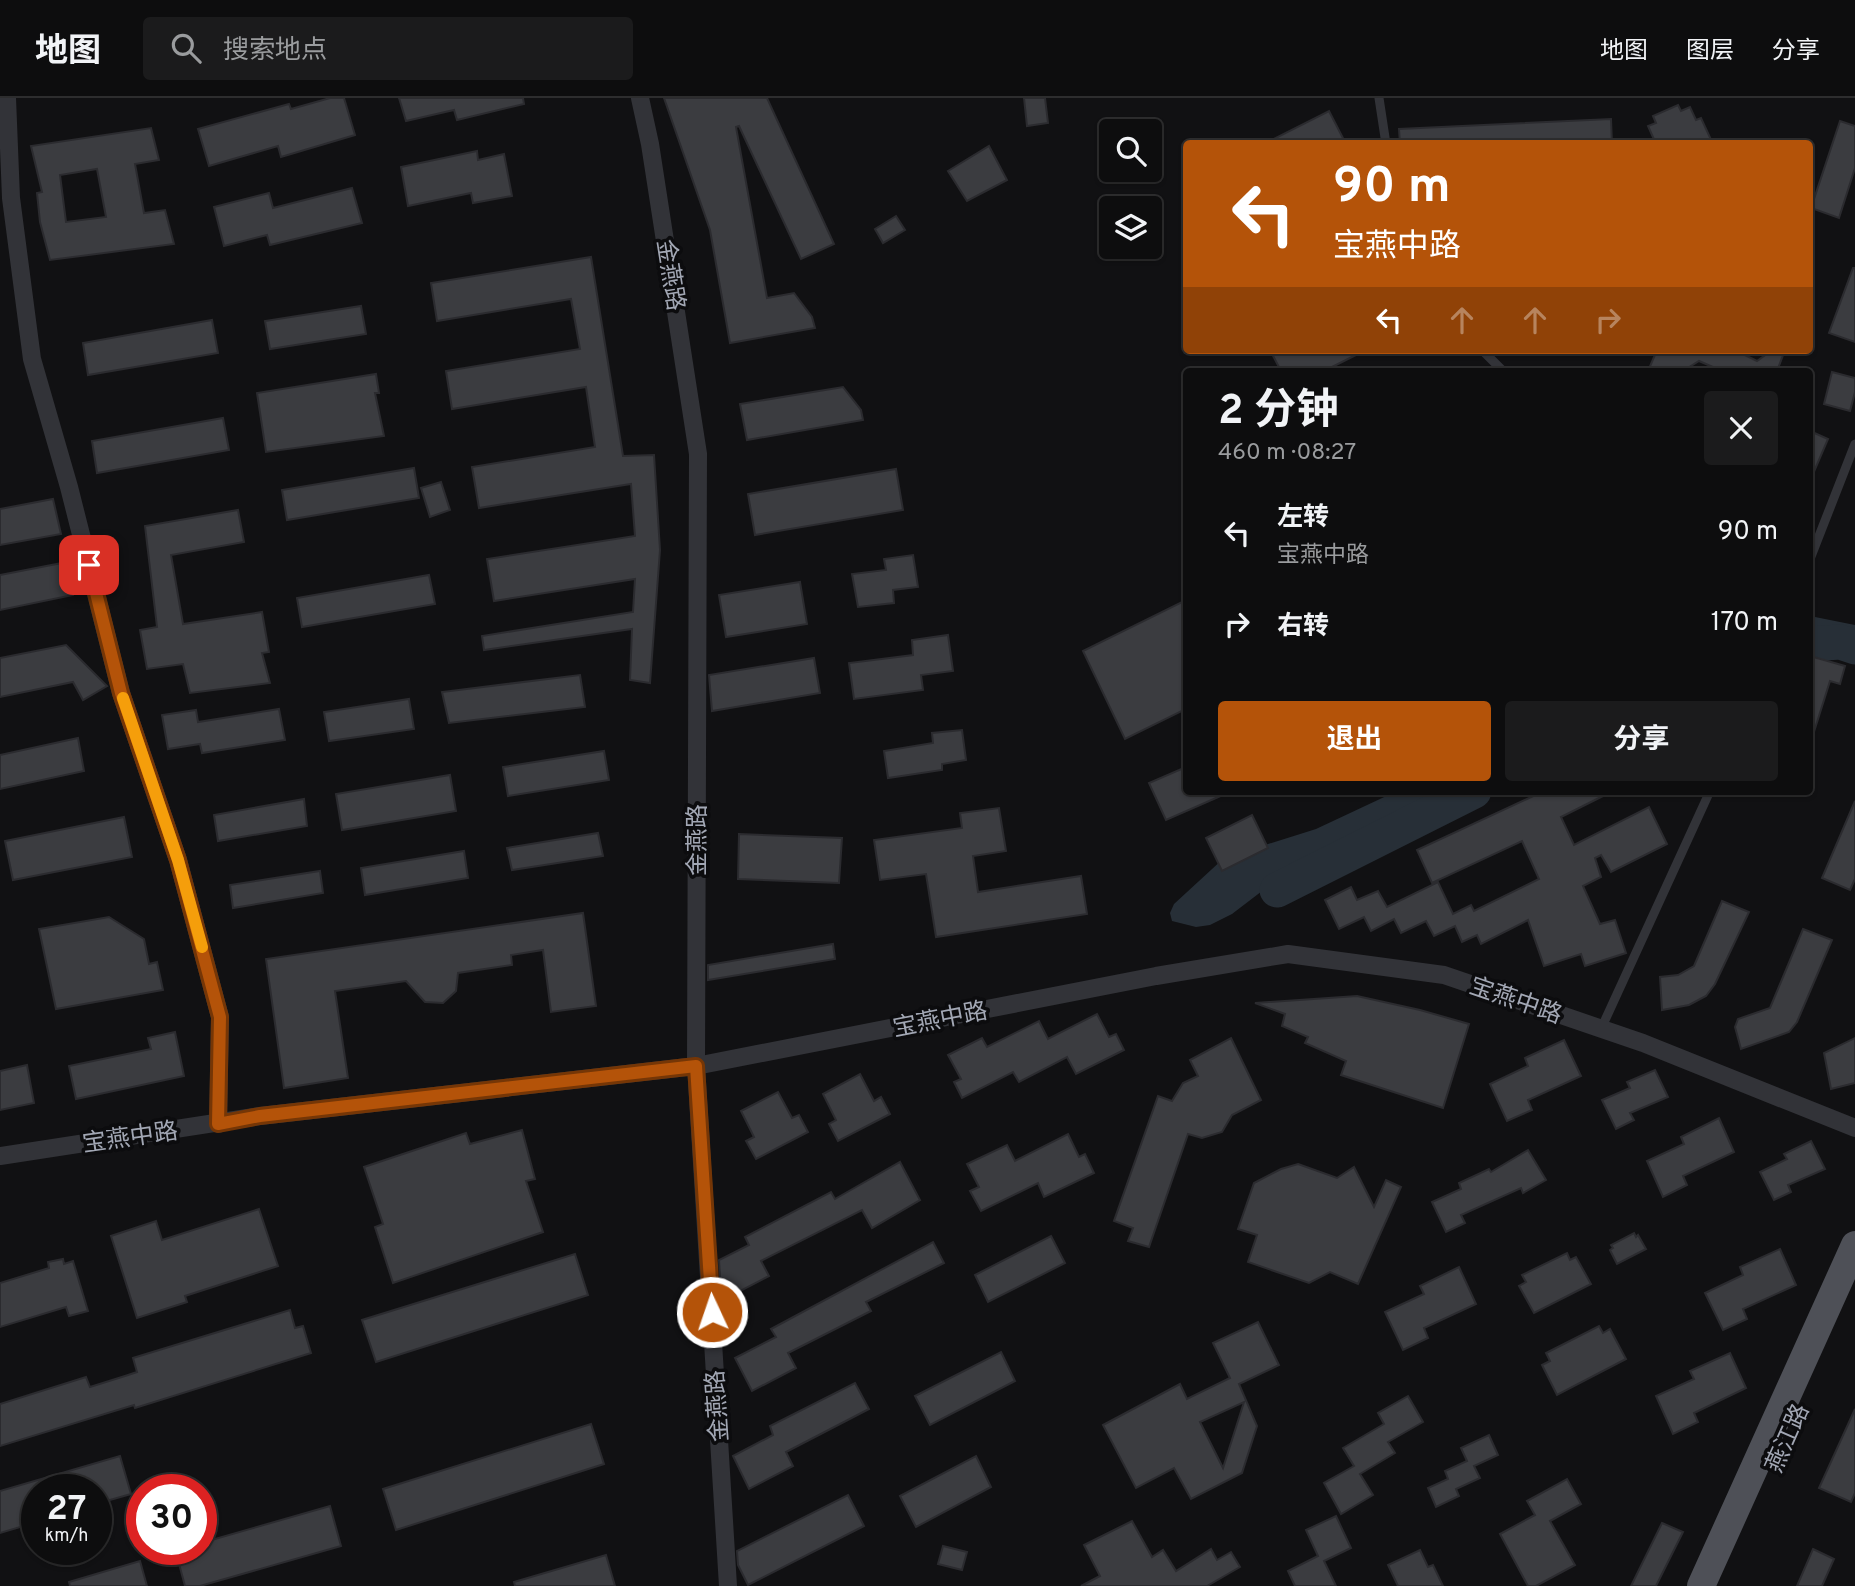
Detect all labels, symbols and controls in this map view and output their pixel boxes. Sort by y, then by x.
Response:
search box [143,17,633,80]
icon: search [167,29,205,67]
text: 地图 [35,32,101,74]
text: 搜索地点 [223,35,327,68]
text: 地图 [1600,37,1648,67]
text: 图层 [1686,37,1734,67]
text: 分享 [1772,37,1820,67]
map controls [1099,119,1162,259]
button: search [1099,119,1162,182]
text: 90 m [1333,158,1451,220]
icon: left [1218,168,1309,259]
button: layers [1099,196,1162,259]
text: 宝燕中路 [1333,228,1461,268]
street label: 金燕路 [649,237,689,313]
icon: left [1370,301,1408,339]
icon: ahead [1443,301,1481,339]
icon: ahead [1516,301,1554,339]
icon: right [1589,301,1627,339]
text: 2 分钟 [1218,386,1338,439]
button: close [1704,391,1778,465]
text: 460 m · 08:27 [1218,439,1356,468]
text: 左转 [1277,502,1329,535]
icon: left [1218,514,1256,552]
text: 90 m [1718,516,1778,549]
pin [59,535,119,595]
text: 宝燕中路 [1277,542,1369,571]
icon: arrive [70,546,108,584]
icon: right [1218,605,1256,643]
text: 170 m [1711,607,1778,640]
text: 右转 [1277,611,1329,644]
button: 退出 [1218,701,1491,781]
button: 分享 [1505,701,1778,781]
street label: 金燕路 [684,804,714,876]
street label: 宝燕中路 [1465,972,1566,1032]
street label: 宝燕中路 [890,997,990,1045]
street label: 宝燕中路 [81,1117,180,1161]
position arrow [675,1275,749,1349]
street label: 金燕路 [702,1369,736,1443]
street label: 燕江路 [1760,1400,1817,1478]
speed limit sign: 30 [126,1474,217,1565]
text: 27 [47,1488,86,1532]
text: km/h [45,1525,88,1548]

